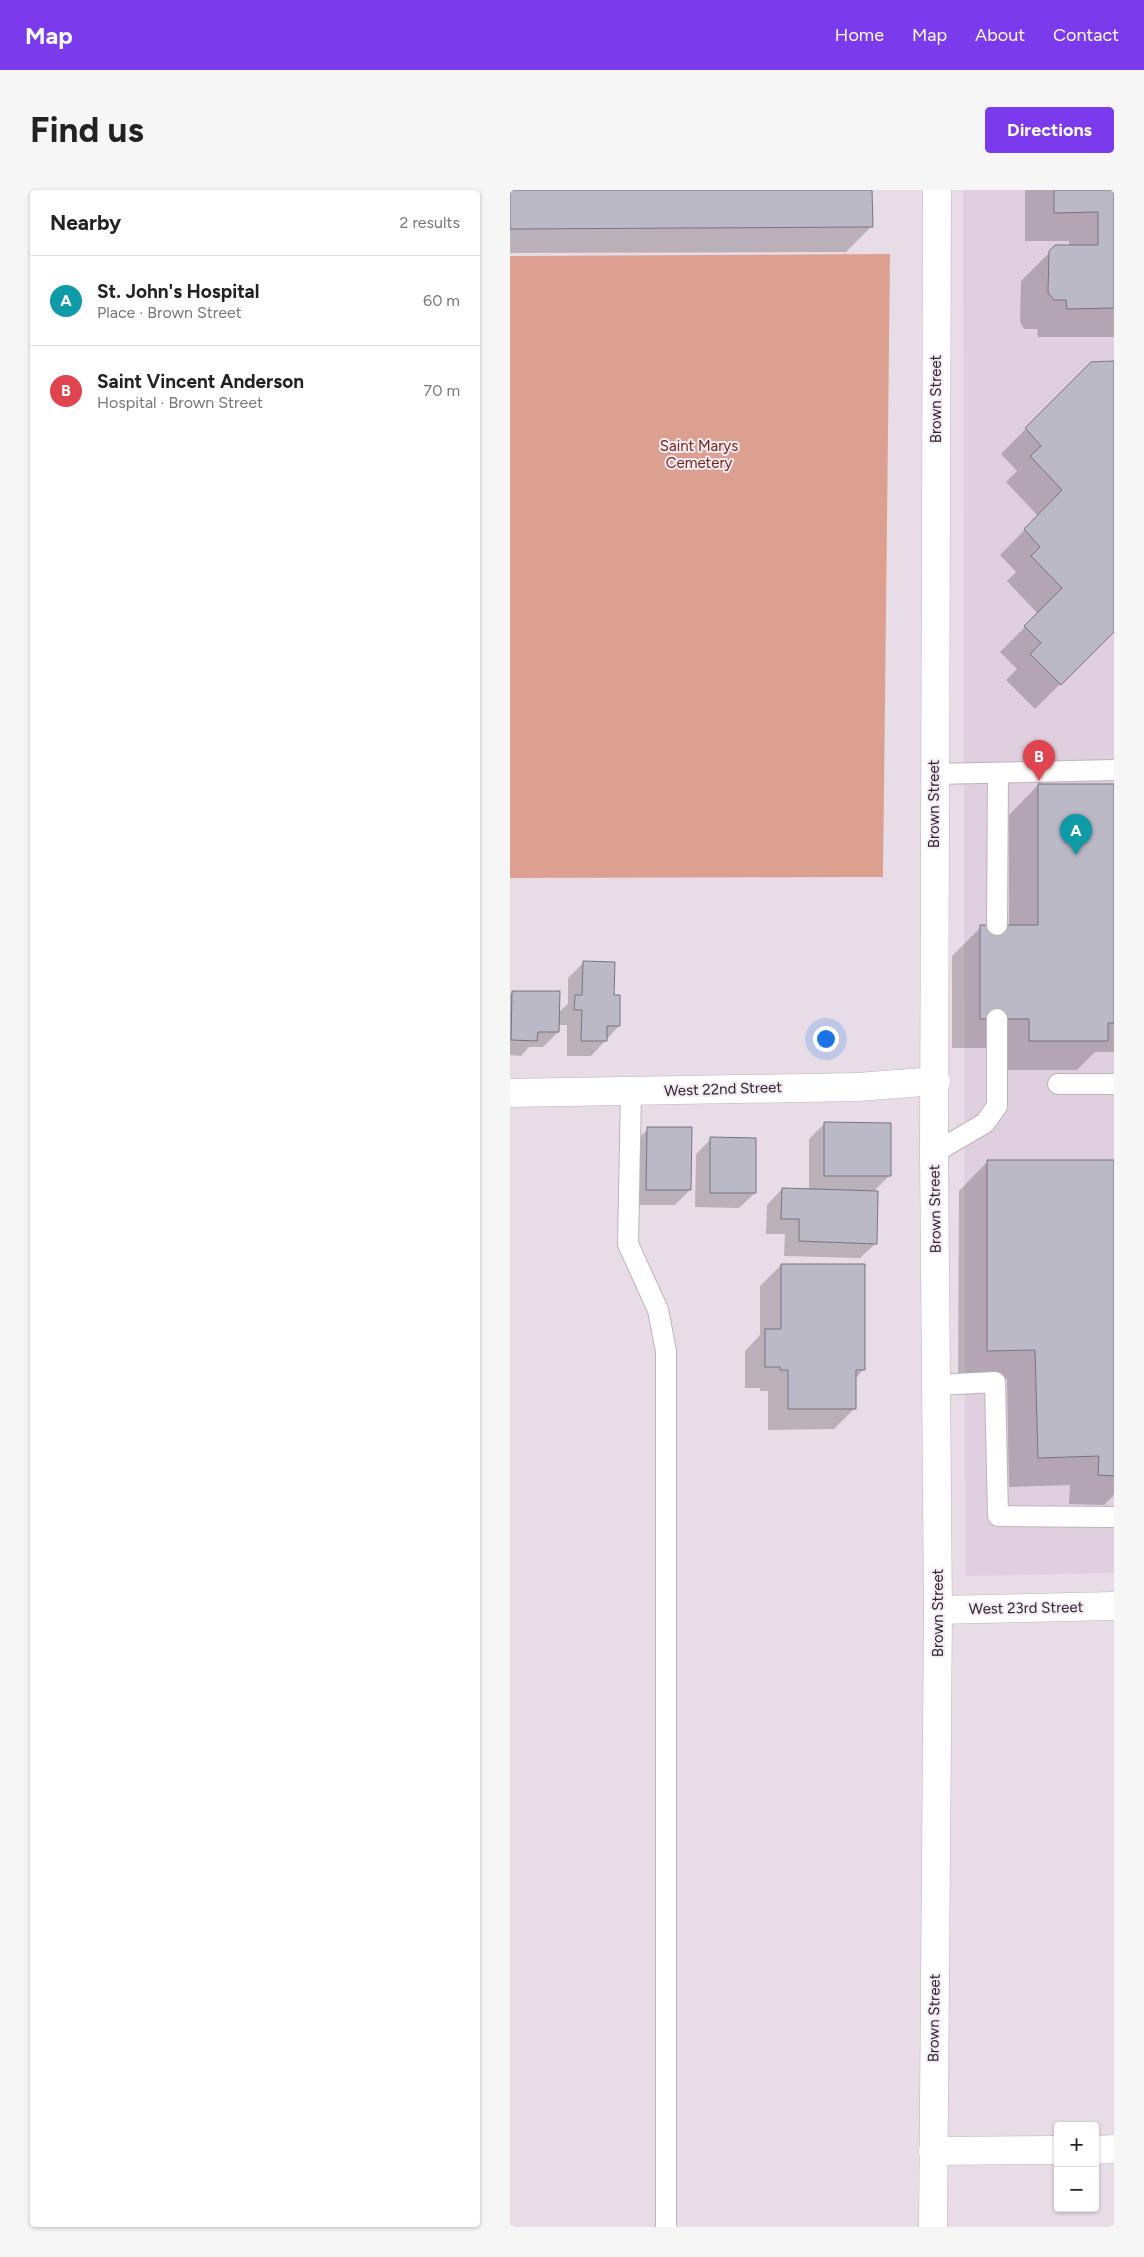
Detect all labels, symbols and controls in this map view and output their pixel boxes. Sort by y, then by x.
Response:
text: Map [25,21,73,50]
text: Home [835,24,884,46]
text: Map [912,24,947,46]
text: About [975,24,1025,46]
text: Contact [1053,24,1119,46]
button: Directions [985,107,1114,153]
text: Find us [30,109,144,151]
text: Nearby [50,210,121,235]
text: 2 results [400,213,460,232]
text: St. John's Hospital [97,280,259,303]
text: A [60,291,72,310]
text: 60 m [423,291,460,310]
text: Place · Brown Street [97,303,242,322]
street label: Brown Street [927,354,945,443]
text: Saint Vincent Anderson [97,370,304,393]
text: B [61,381,71,400]
text: 70 m [424,381,460,400]
text: Hospital · Brown Street [97,393,263,412]
park label: Saint Marys Cemetery [660,437,738,472]
pin: B [1023,740,1055,781]
street label: Brown Street [925,759,943,848]
pin: A [1060,814,1092,855]
your location [813,1026,839,1052]
street label: West 22nd Street [664,1078,783,1100]
street label: Brown Street [925,1164,945,1253]
street label: Brown Street [929,1568,947,1657]
street label: West 23rd Street [969,1598,1084,1618]
street label: Brown Street [924,1973,944,2062]
map controls [1054,2122,1099,2212]
button: + [1054,2122,1099,2167]
button: − [1054,2167,1099,2212]

